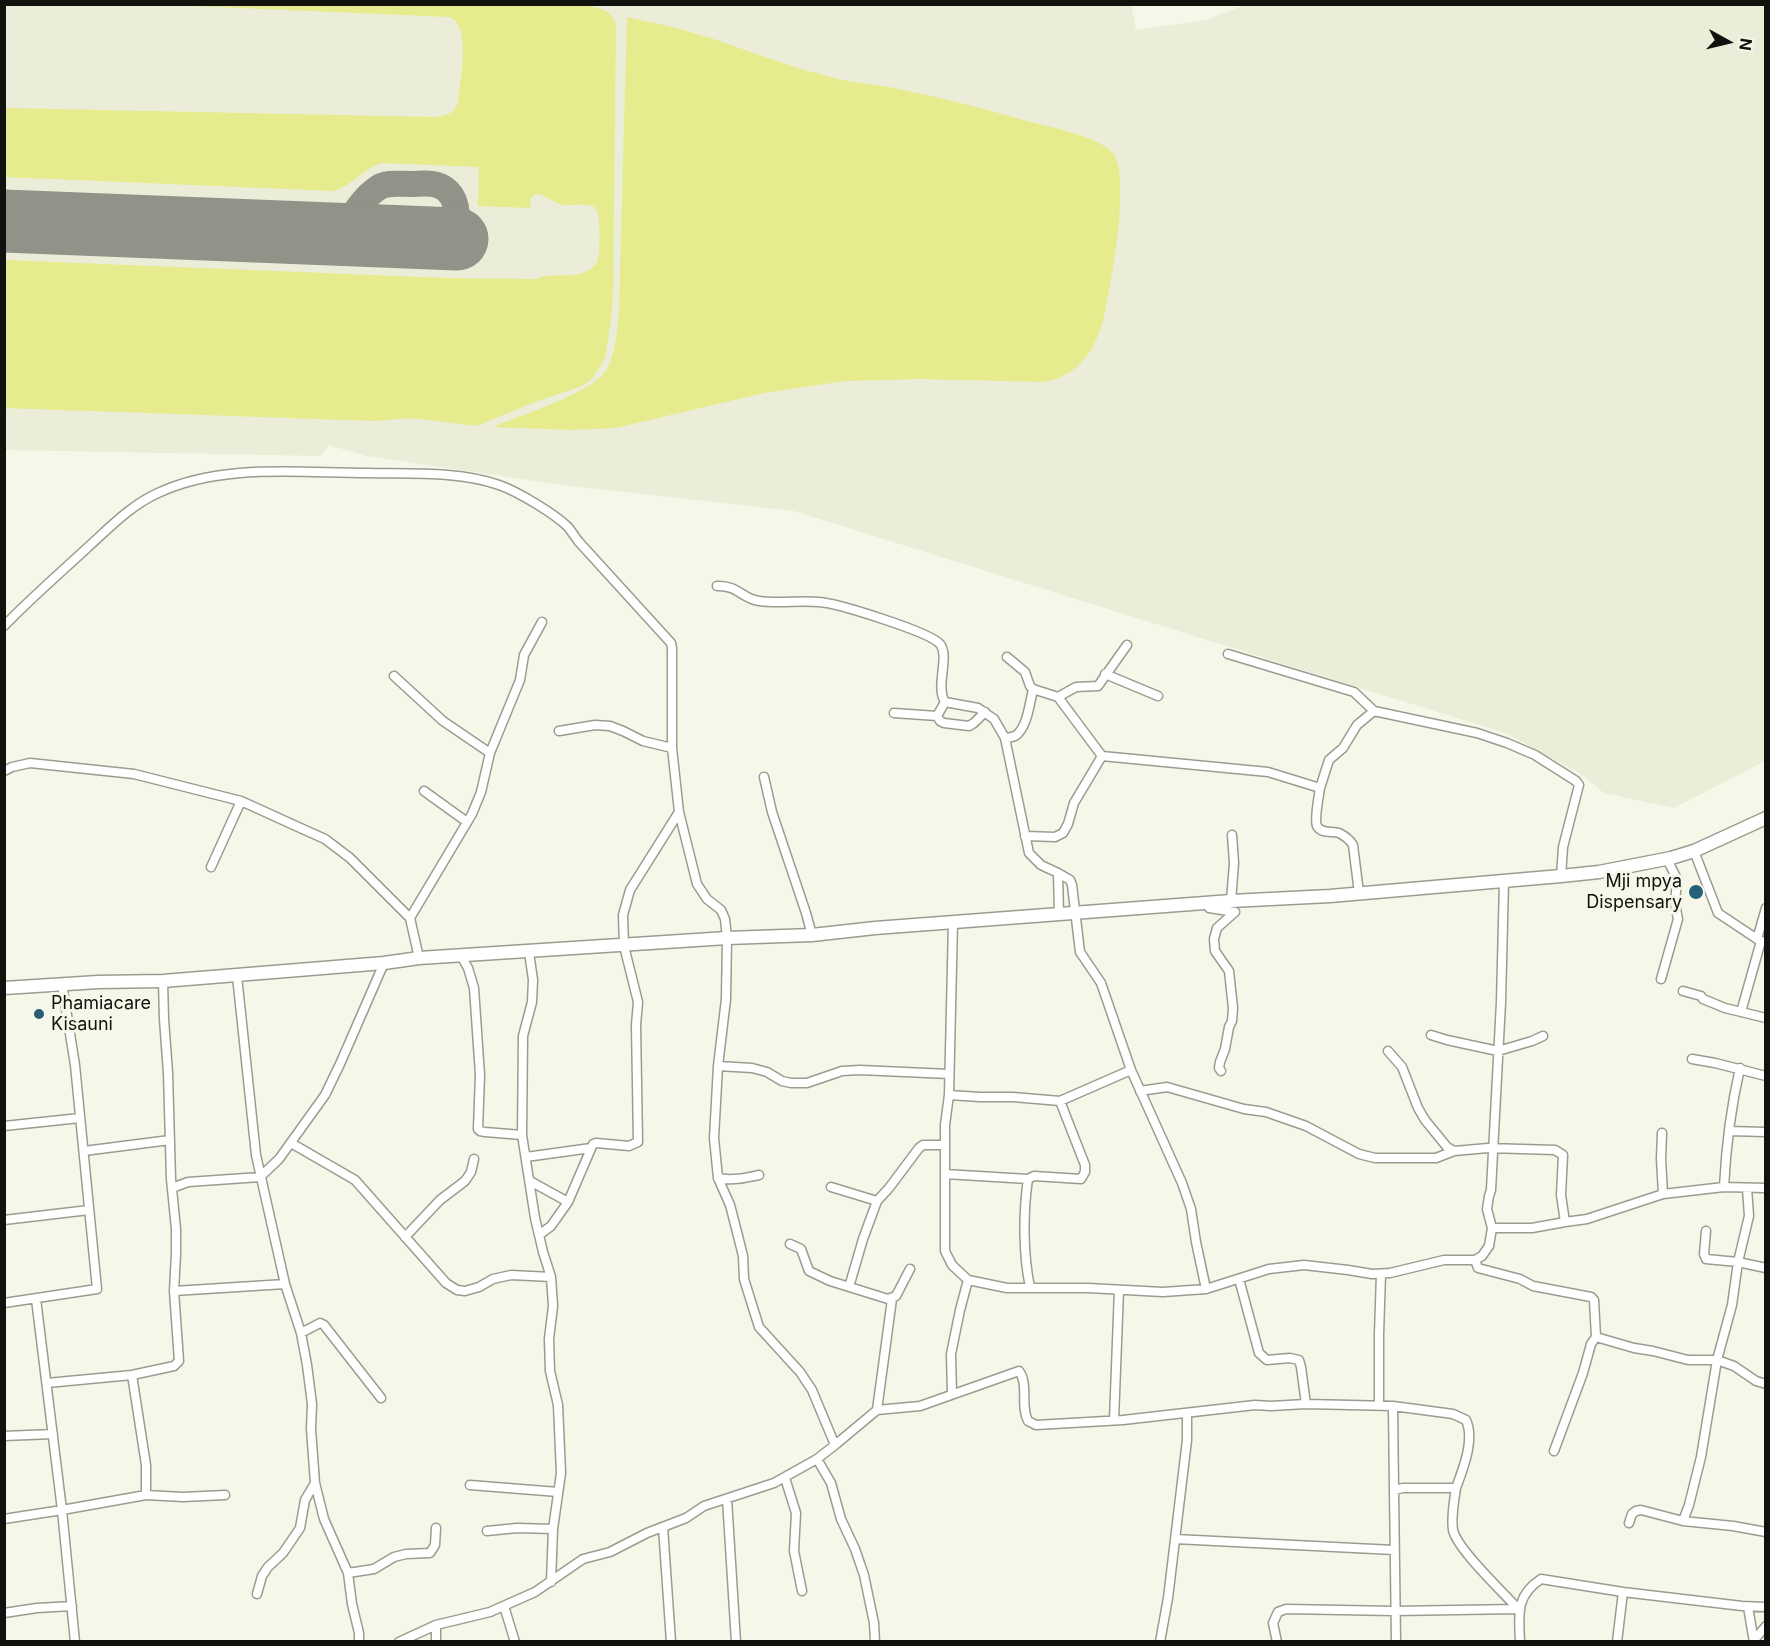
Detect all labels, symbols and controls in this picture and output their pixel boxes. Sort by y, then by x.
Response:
north arrow [1698,12,1758,72]
text: N [1735,37,1757,52]
place label: Mji mpya Dispensary [1586,871,1682,914]
marker: Mji mpya Dispensary [1687,883,1705,901]
place label: Phamiacare Kisauni [51,993,151,1036]
marker: Phamiacare Kisauni [32,1007,46,1021]

